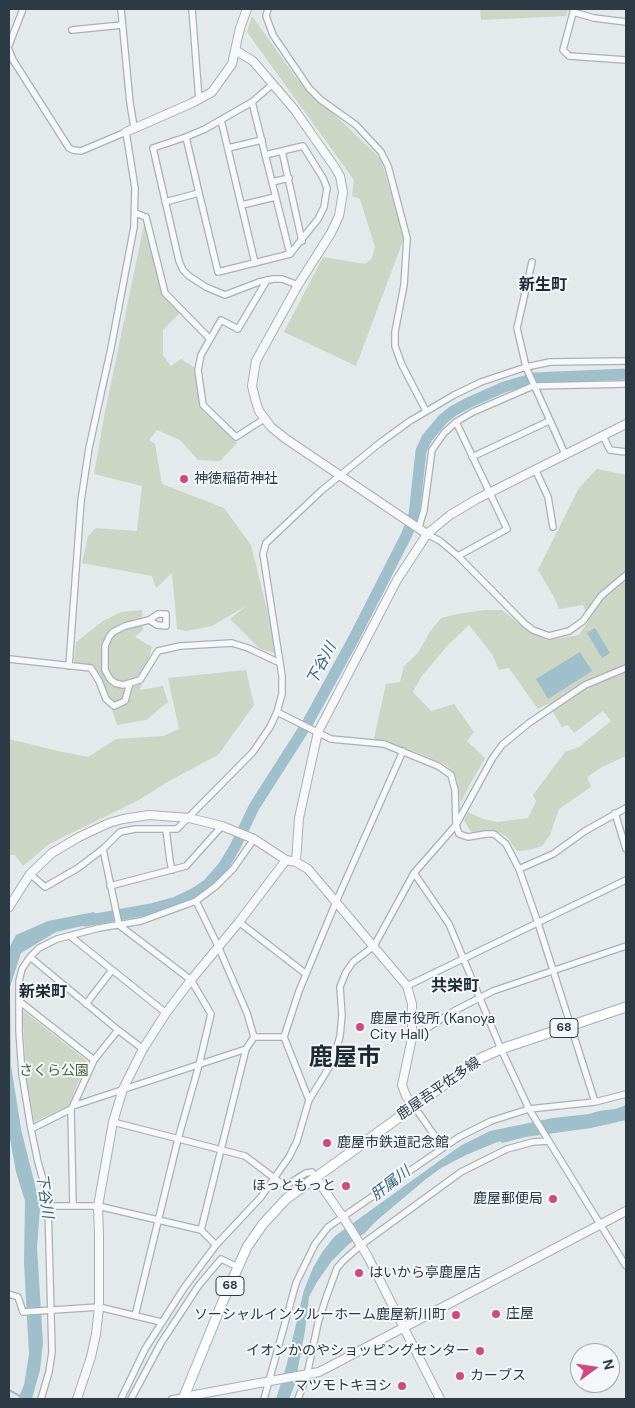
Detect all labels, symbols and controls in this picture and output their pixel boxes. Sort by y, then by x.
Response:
district label: 新生町 [519,276,567,296]
place label: 神徳稲荷神社 [194,471,278,487]
marker: 神徳稲荷神社 [178,473,190,485]
water label: 下谷川 [303,640,341,688]
district label: 共栄町 [431,977,479,997]
district label: 新栄町 [19,983,67,1003]
place label: 鹿屋市役所 (Kanoya City Hall) [370,1011,495,1044]
road number: 68 [550,1018,578,1038]
marker: 鹿屋市役所 (Kanoya City Hall) [354,1021,366,1033]
district label: 鹿屋市 [309,1045,381,1073]
street label: 鹿屋吾平佐多線 [394,1054,484,1124]
park label: さくら公園 [19,1063,89,1079]
place label: 鹿屋市鉄道記念館 [337,1135,449,1151]
marker: 鹿屋市鉄道記念館 [321,1137,333,1149]
water label: 肝属川 [368,1163,414,1205]
water label: 下谷川 [32,1172,56,1220]
place label: ほっともっと [252,1178,336,1194]
marker: ほっともっと [340,1180,352,1192]
place label: 鹿屋郵便局 [473,1191,543,1207]
marker: 鹿屋郵便局 [547,1193,559,1205]
place label: はいから亭鹿屋店 [369,1265,481,1281]
marker: はいから亭鹿屋店 [353,1267,365,1279]
road number: 68 [216,1276,244,1295]
place label: 庄屋 [506,1306,534,1322]
place label: ソーシャルインクルーホーム鹿屋新川町 [194,1307,446,1323]
marker: 庄屋 [490,1308,502,1320]
marker: ソーシャルインクルーホーム鹿屋新川町 [450,1309,462,1321]
place label: イオンかのやショッピングセンター [246,1343,470,1359]
north arrow [570,1343,620,1393]
marker: イオンかのやショッピングセンター [474,1345,486,1357]
text: N [599,1357,619,1372]
place label: カーブス [470,1368,526,1384]
marker: カーブス [454,1370,466,1382]
place label: マツモトキヨシ [294,1378,392,1394]
marker: マツモトキヨシ [396,1380,408,1392]

